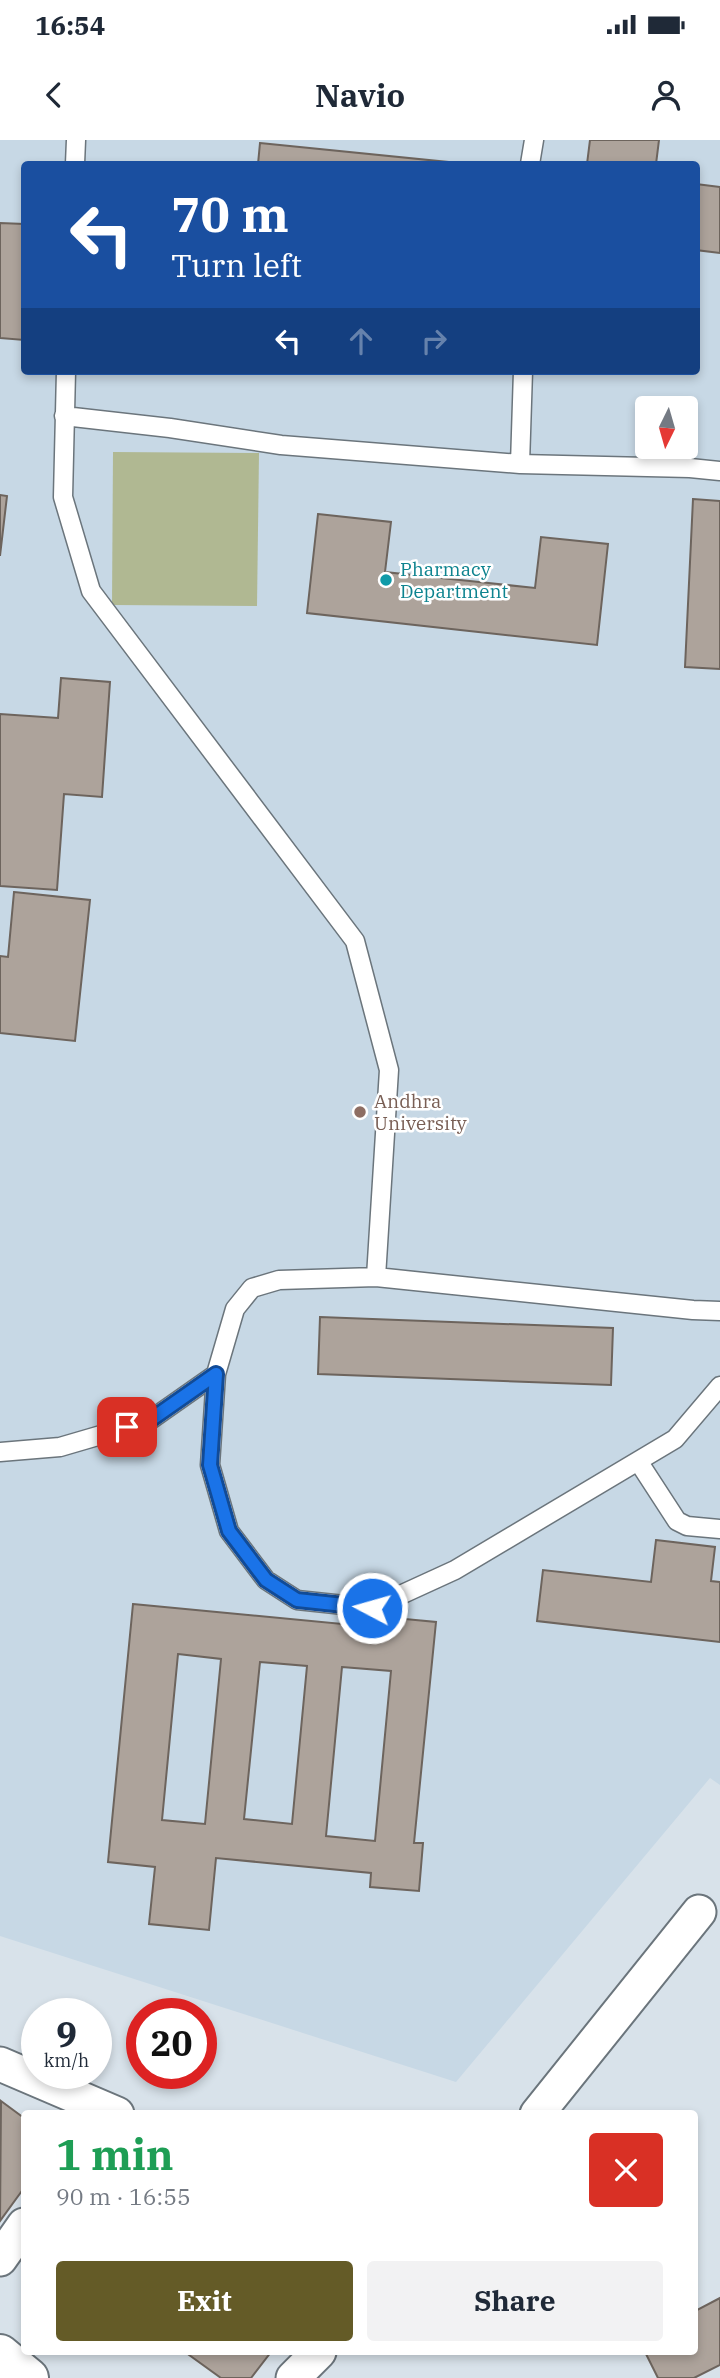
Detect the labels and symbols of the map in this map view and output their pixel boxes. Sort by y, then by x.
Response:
north arrow [635,396,698,458]
place label: Pharmacy Department [400,557,509,603]
marker: Pharmacy Department [378,572,394,588]
place label: Andhra University [374,1089,468,1135]
marker: Andhra University [352,1104,368,1120]
pin [97,1397,157,1457]
position arrow [335,1571,409,1645]
speed limit sign: 20 [126,1998,217,2089]

